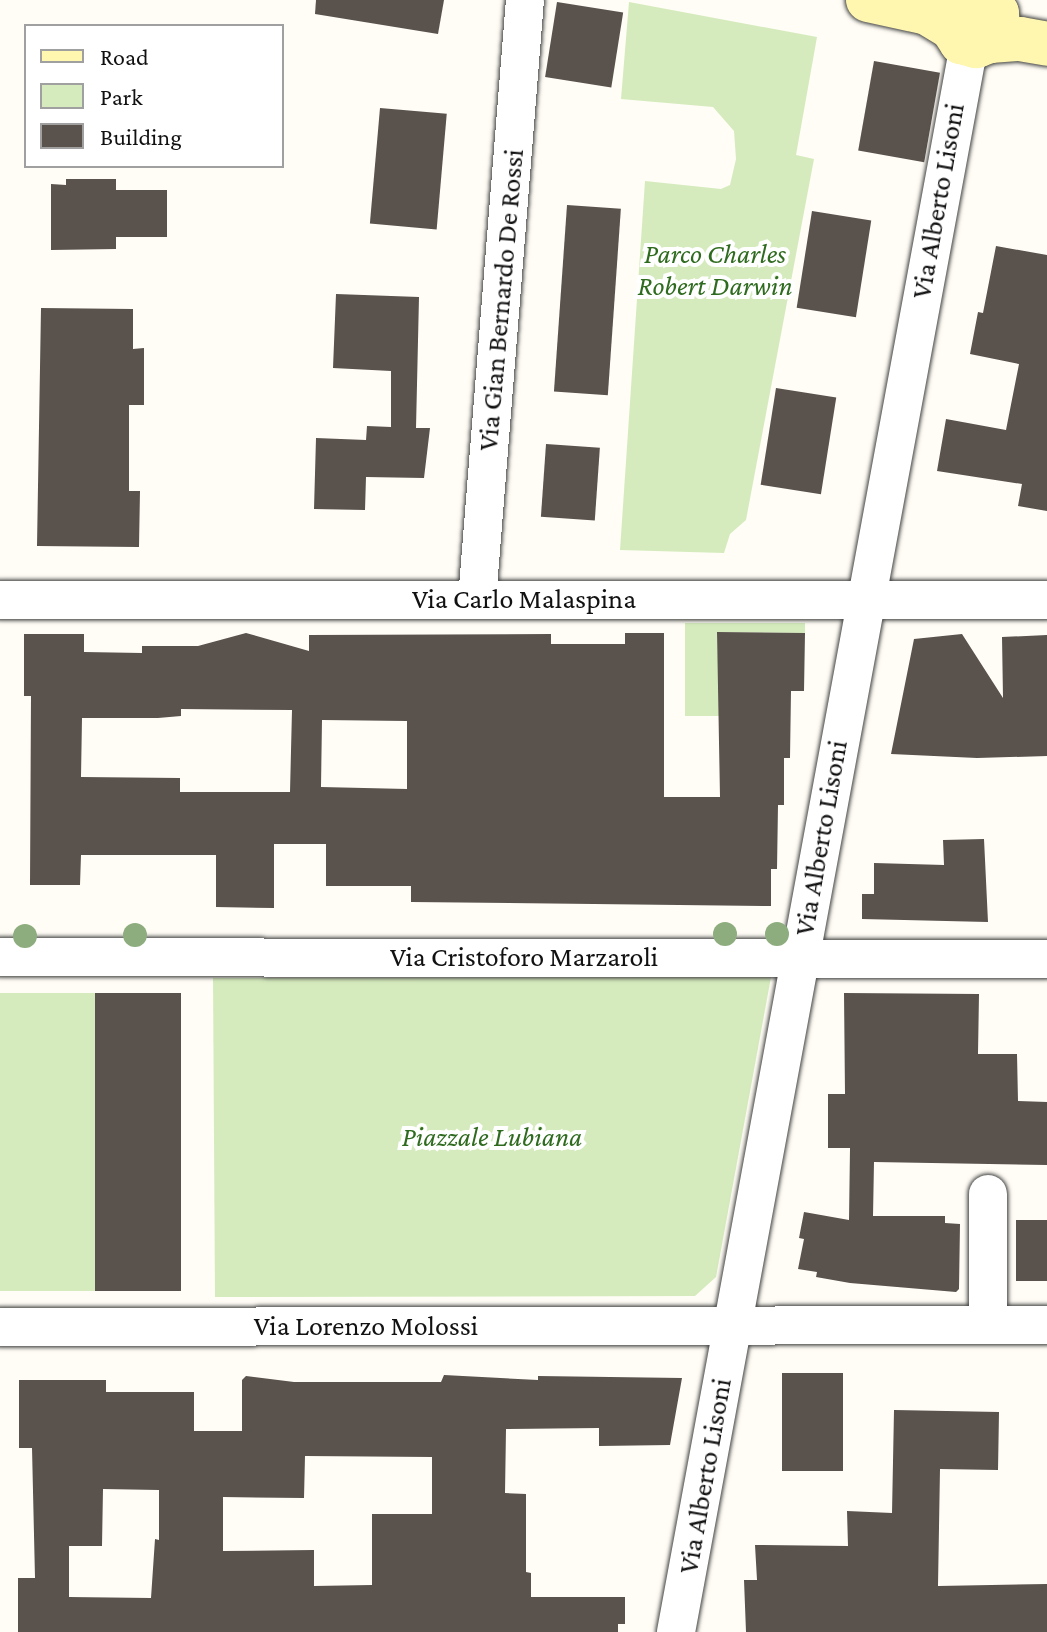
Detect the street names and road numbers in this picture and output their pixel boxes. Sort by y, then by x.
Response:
street label: Via Alberto Lisoni [904,101,972,301]
street label: Via Gian Bernardo De Rossi [471,148,531,452]
street label: Via Carlo Malaspina [412,582,636,616]
street label: Via Alberto Lisoni [787,738,855,938]
street label: Via Cristoforo Marzaroli [390,940,658,974]
street label: Via Lorenzo Molossi [254,1309,478,1343]
street label: Via Alberto Lisoni [671,1376,739,1576]

